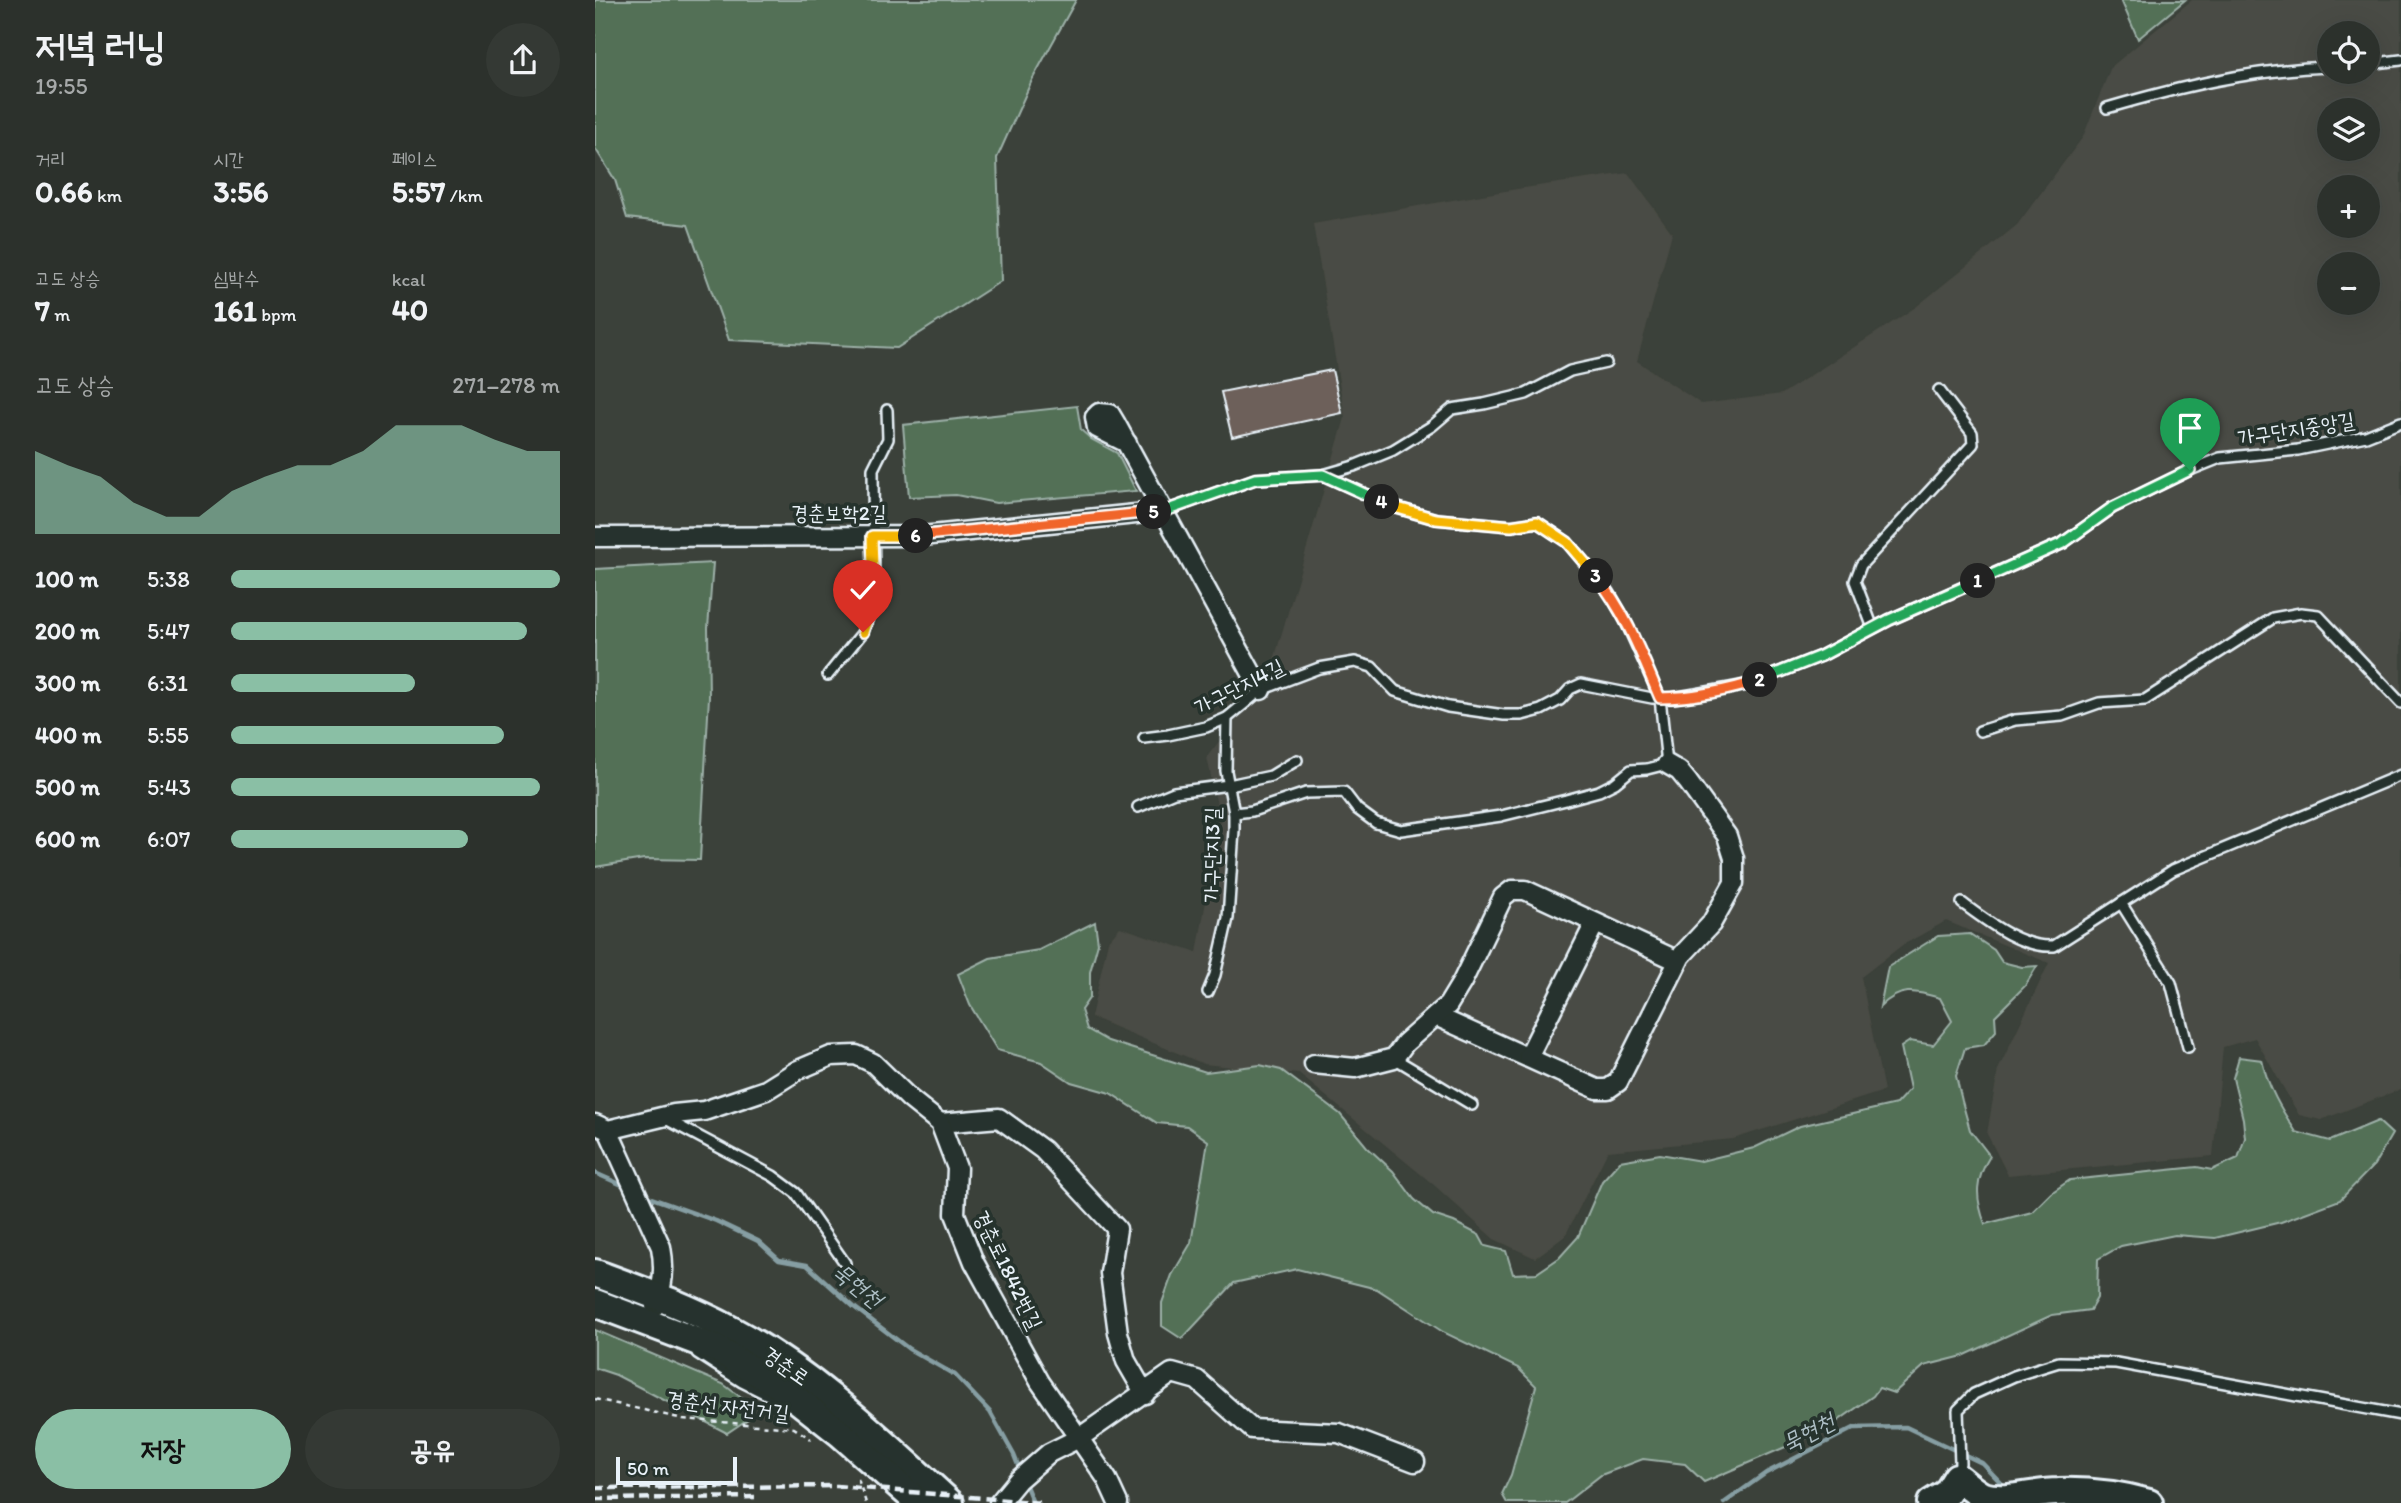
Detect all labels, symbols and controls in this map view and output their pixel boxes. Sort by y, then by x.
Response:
map controls [2317,21,2380,315]
button: locate [2317,21,2380,84]
text: 저녁 러닝 [35,23,166,69]
button: share [486,23,560,97]
text: 19:55 [35,72,88,100]
button: layers [2317,98,2380,161]
text: 거리 [35,148,66,171]
text: 시간 [213,148,244,171]
text: 페이스 [392,148,438,171]
text: 0.66 [35,173,93,210]
text: 3:56 [213,173,269,210]
text: 5:57 [392,173,445,210]
button: + [2317,175,2380,238]
text: km [93,184,122,207]
text: /km [445,184,483,207]
button: − [2317,252,2380,315]
text: 고도 상승 [35,267,100,290]
text: 심박수 [213,267,259,290]
text: kcal [392,268,425,291]
text: 40 [392,291,428,328]
text: 7 [35,292,50,329]
text: 161 [213,292,257,329]
text: m [50,303,70,326]
text: bpm [257,303,297,326]
text: 고도 상승 [35,371,114,399]
text: 271–278 m [452,371,560,399]
pin [2160,398,2220,470]
street label: 가구단지중앙길 [2236,407,2356,450]
icon: arrive [2171,409,2209,447]
pin: 4 [1365,484,1399,520]
text: 4 [1376,490,1387,513]
pin: 5 [1137,494,1171,530]
street label: 경춘보학2길 [791,500,887,525]
text: 5 [1149,500,1158,523]
pin: 6 [899,518,933,554]
text: 6 [910,524,921,547]
pin: 3 [1579,558,1613,594]
pin [833,560,893,632]
text: 3 [1590,564,1601,587]
pin: 1 [1961,564,1995,598]
text: 100 m [35,565,99,593]
text: 5:38 [147,565,190,593]
text: 1 [1973,569,1982,592]
icon: check [844,571,882,609]
text: 200 m [35,617,100,645]
text: 5:47 [147,617,190,645]
street label: 가구단지4길 [1190,653,1288,720]
pin: 2 [1743,662,1777,698]
text: 2 [1755,668,1765,691]
text: 300 m [35,669,100,697]
text: 6:31 [147,669,188,697]
text: 400 m [35,721,102,749]
text: 5:55 [147,721,189,749]
text: 500 m [35,773,100,801]
text: 5:43 [147,773,191,801]
street label: 가구단지3길 [1198,807,1225,903]
text: 600 m [35,825,100,853]
text: 6:07 [147,825,190,853]
street label: 경춘로1842번길 [969,1206,1048,1334]
water label: 묵현천 [828,1257,890,1315]
street label: 경춘로 [758,1341,814,1390]
street label: 경춘선 자전거길 [665,1386,791,1425]
water label: 묵현천 [1777,1405,1841,1457]
button: 저장 [35,1409,291,1489]
button: 공유 [305,1409,560,1489]
scale bar [616,1454,737,1486]
text: 50 m [627,1457,669,1480]

